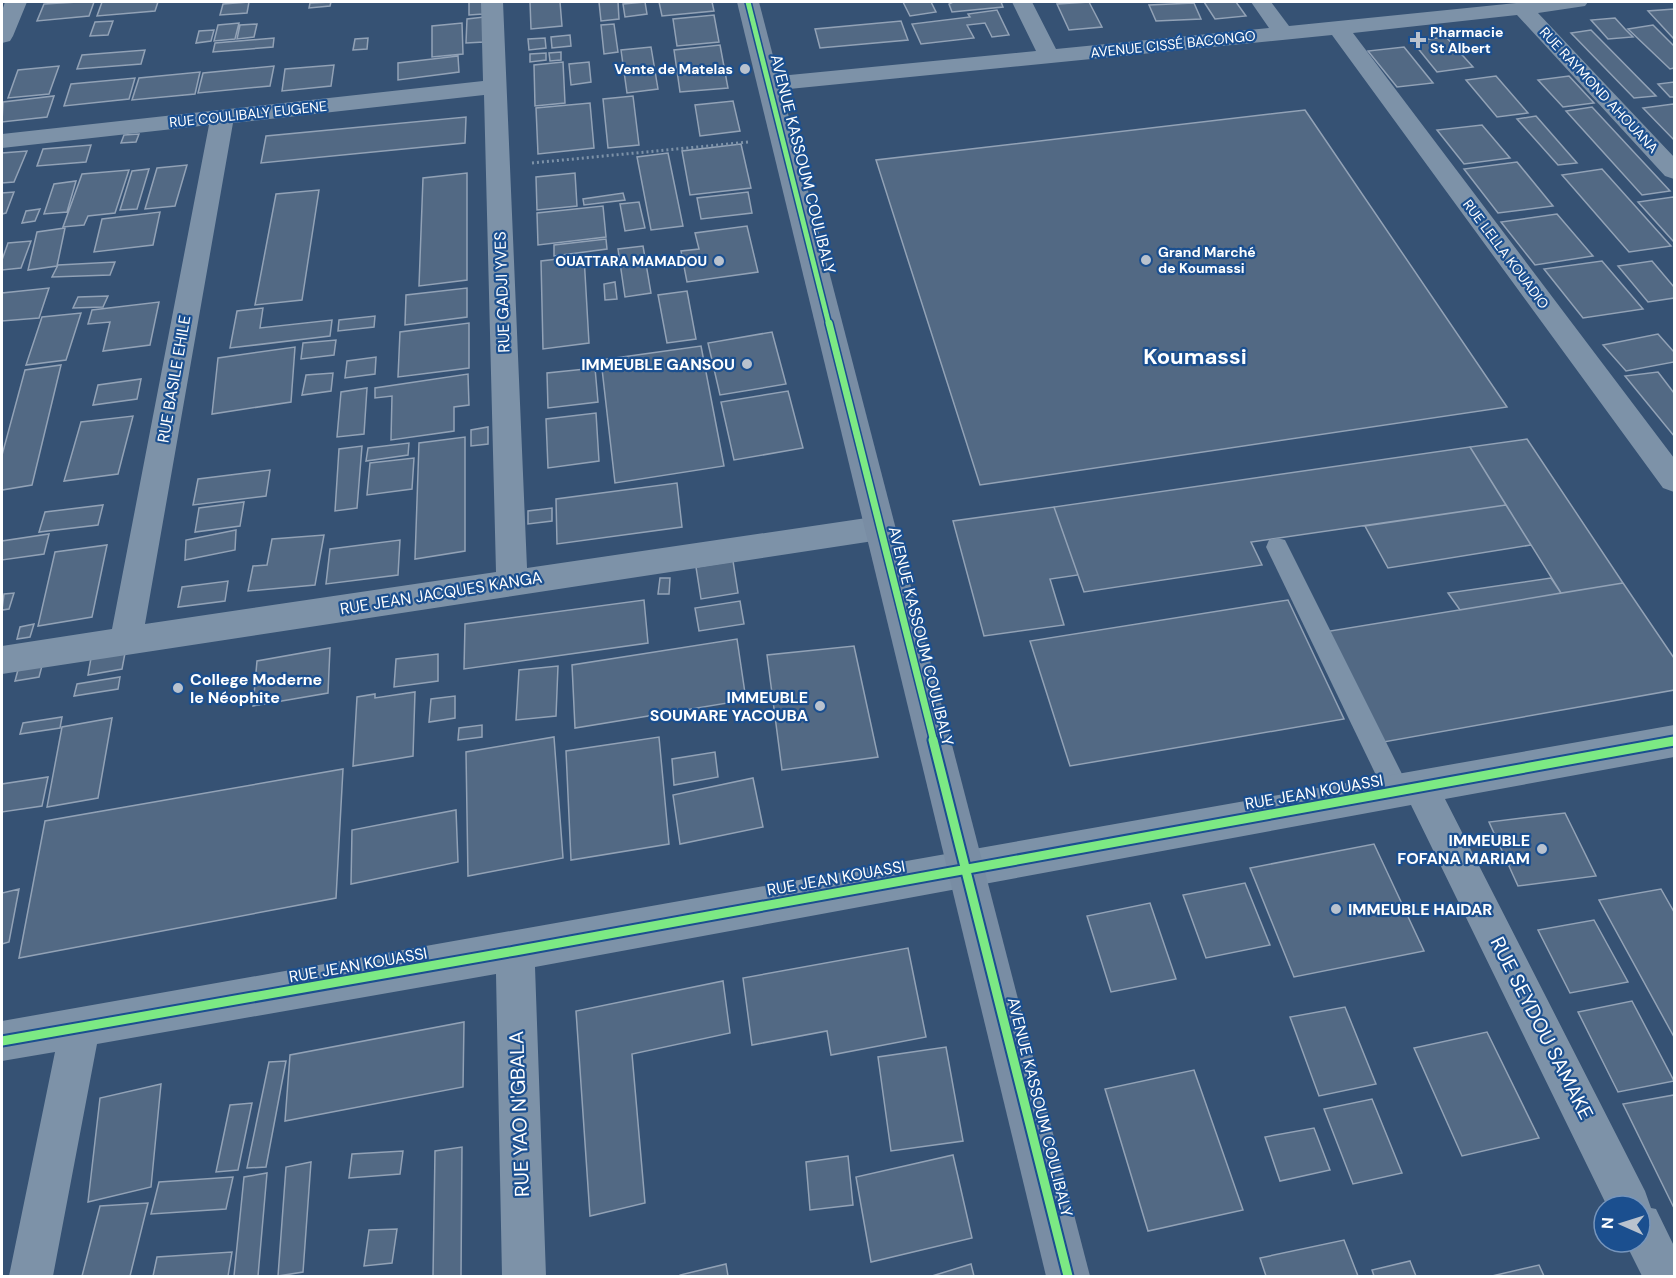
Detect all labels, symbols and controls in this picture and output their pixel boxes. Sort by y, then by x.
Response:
place label: Pharmacie St Albert [1430,23,1503,57]
street label: RUE RAYMOND AHOUANA [1536,23,1662,157]
street label: AVENUE CISSÉ BACONGO [1090,26,1257,62]
marker: Pharmacie St Albert [1411,33,1425,47]
street label: AVENUE KASSOUM COULIBALY [766,52,840,276]
place label: Vente de Matelas [614,60,733,78]
marker: Vente de Matelas [738,62,752,76]
street label: RUE COULIBALY EUGENE [168,97,328,131]
street label: RUE LELLA KOUADIO [1459,196,1553,312]
street label: RUE GADJI YVES [489,231,515,353]
place label: Grand Marché de Koumassi [1158,243,1256,277]
place label: OUATTARA MAMADOU [555,252,707,270]
marker: Grand Marché de Koumassi [1139,253,1153,267]
marker: OUATTARA MAMADOU [712,254,726,268]
street label: RUE BASILE EHILE [152,314,196,444]
district label: Koumassi [1143,342,1247,371]
place label: IMMEUBLE GANSOU [581,354,735,375]
marker: IMMEUBLE GANSOU [740,357,754,371]
street label: AVENUE KASSOUM COULIBALY [884,524,958,748]
street label: RUE JEAN JACQUES KANGA [338,567,544,619]
place label: College Moderne le Néophite [190,669,322,708]
marker: College Moderne le Néophite [171,681,185,695]
place label: IMMEUBLE SOUMARE YACOUBA [650,687,808,726]
marker: IMMEUBLE SOUMARE YACOUBA [813,699,827,713]
street label: RUE JEAN KOUASSI [1243,769,1385,815]
place label: IMMEUBLE FOFANA MARIAM [1397,830,1530,869]
marker: IMMEUBLE FOFANA MARIAM [1535,842,1549,856]
street label: RUE JEAN KOUASSI [765,855,907,901]
place label: IMMEUBLE HAIDAR [1348,899,1492,920]
marker: IMMEUBLE HAIDAR [1329,902,1343,916]
street label: RUE SEYDOU SAMAKE [1485,932,1599,1124]
street label: RUE JEAN KOUASSI [287,942,429,988]
street label: AVENUE KASSOUM COULIBALY [1003,995,1077,1219]
street label: RUE YAO N'GBALA [503,1031,535,1197]
north arrow [1592,1194,1652,1254]
text: N [1597,1217,1618,1230]

